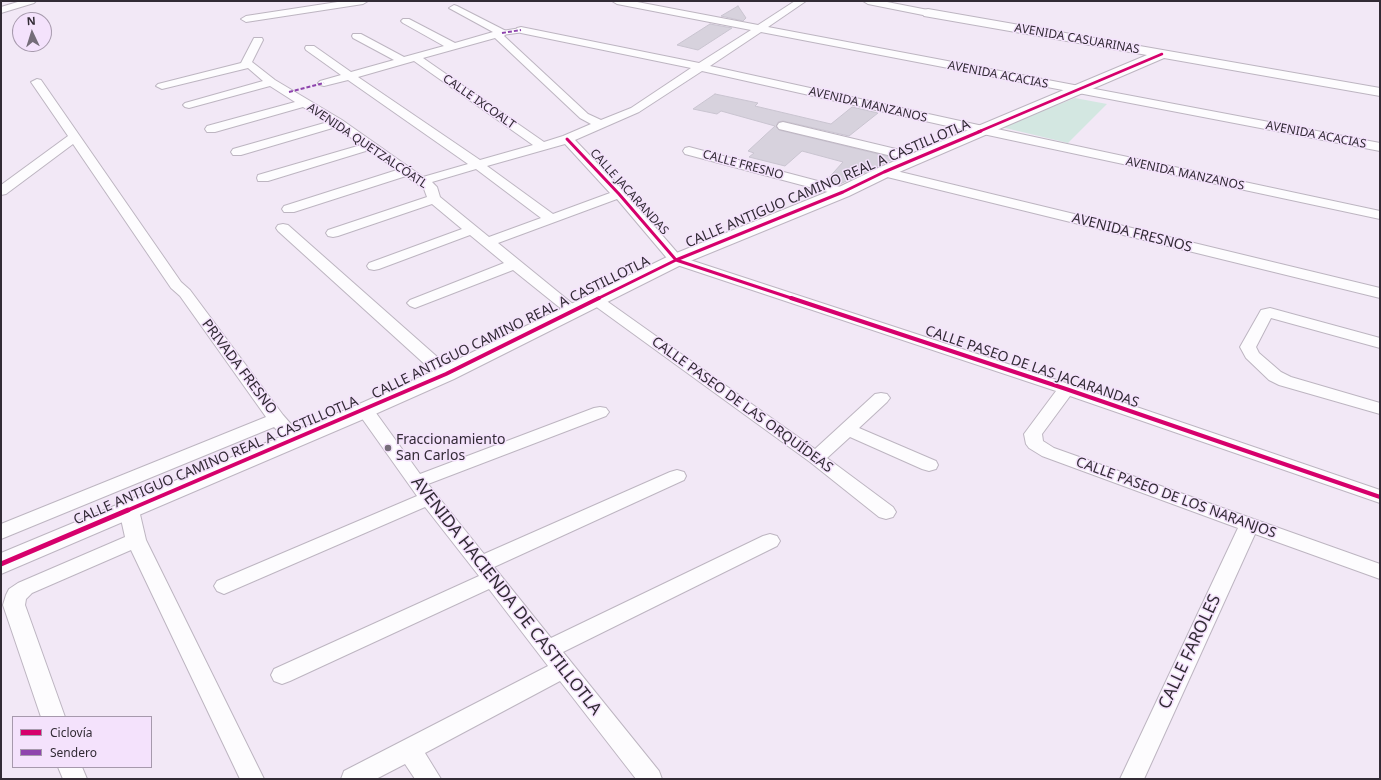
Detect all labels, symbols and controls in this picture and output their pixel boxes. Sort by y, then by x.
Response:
north arrow [12,12,52,52]
text: N [26,13,36,28]
street label: AVENIDA CASUARINAS [1013,21,1141,57]
street label: AVENIDA ACACIAS [947,58,1049,92]
street label: CALLE IXCOALT [440,72,518,132]
street label: AVENIDA MANZANOS [808,84,928,126]
street label: AVENIDA QUETZALCÓATL [304,100,430,192]
street label: CALLE ANTIGUO CAMINO REAL A CASTILLOTLA [683,116,973,252]
street label: AVENIDA ACACIAS [1265,118,1367,152]
street label: CALLE JACARANDAS [587,146,671,238]
street label: CALLE FRESNO [701,147,785,183]
street label: AVENIDA MANZANOS [1124,154,1246,194]
street label: AVENIDA FRESNOS [1070,210,1194,256]
street label: CALLE ANTIGUO CAMINO REAL A CASTILLOTLA [369,253,653,403]
street label: PRIVADA FRESNO [198,316,280,418]
street label: CALLE PASEO DE LAS JACARANDAS [923,322,1141,412]
street label: CALLE PASEO DE LAS ORQUÍDEAS [648,334,836,476]
street label: CALLE ANTIGUO CAMINO REAL A CASTILLOTLA [71,393,361,529]
place label: Fraccionamiento San Carlos [396,432,505,464]
marker: Fraccionamiento San Carlos [383,443,393,453]
street label: CALLE PASEO DE LOS NARANJOS [1074,454,1278,542]
street label: AVENIDA HACIENDA DE CASTILLOTLA [406,473,606,719]
street label: CALLE FAROLES [1155,591,1225,713]
legend [12,716,152,768]
text: Ciclovía [50,724,92,741]
text: Sendero [50,744,97,761]

